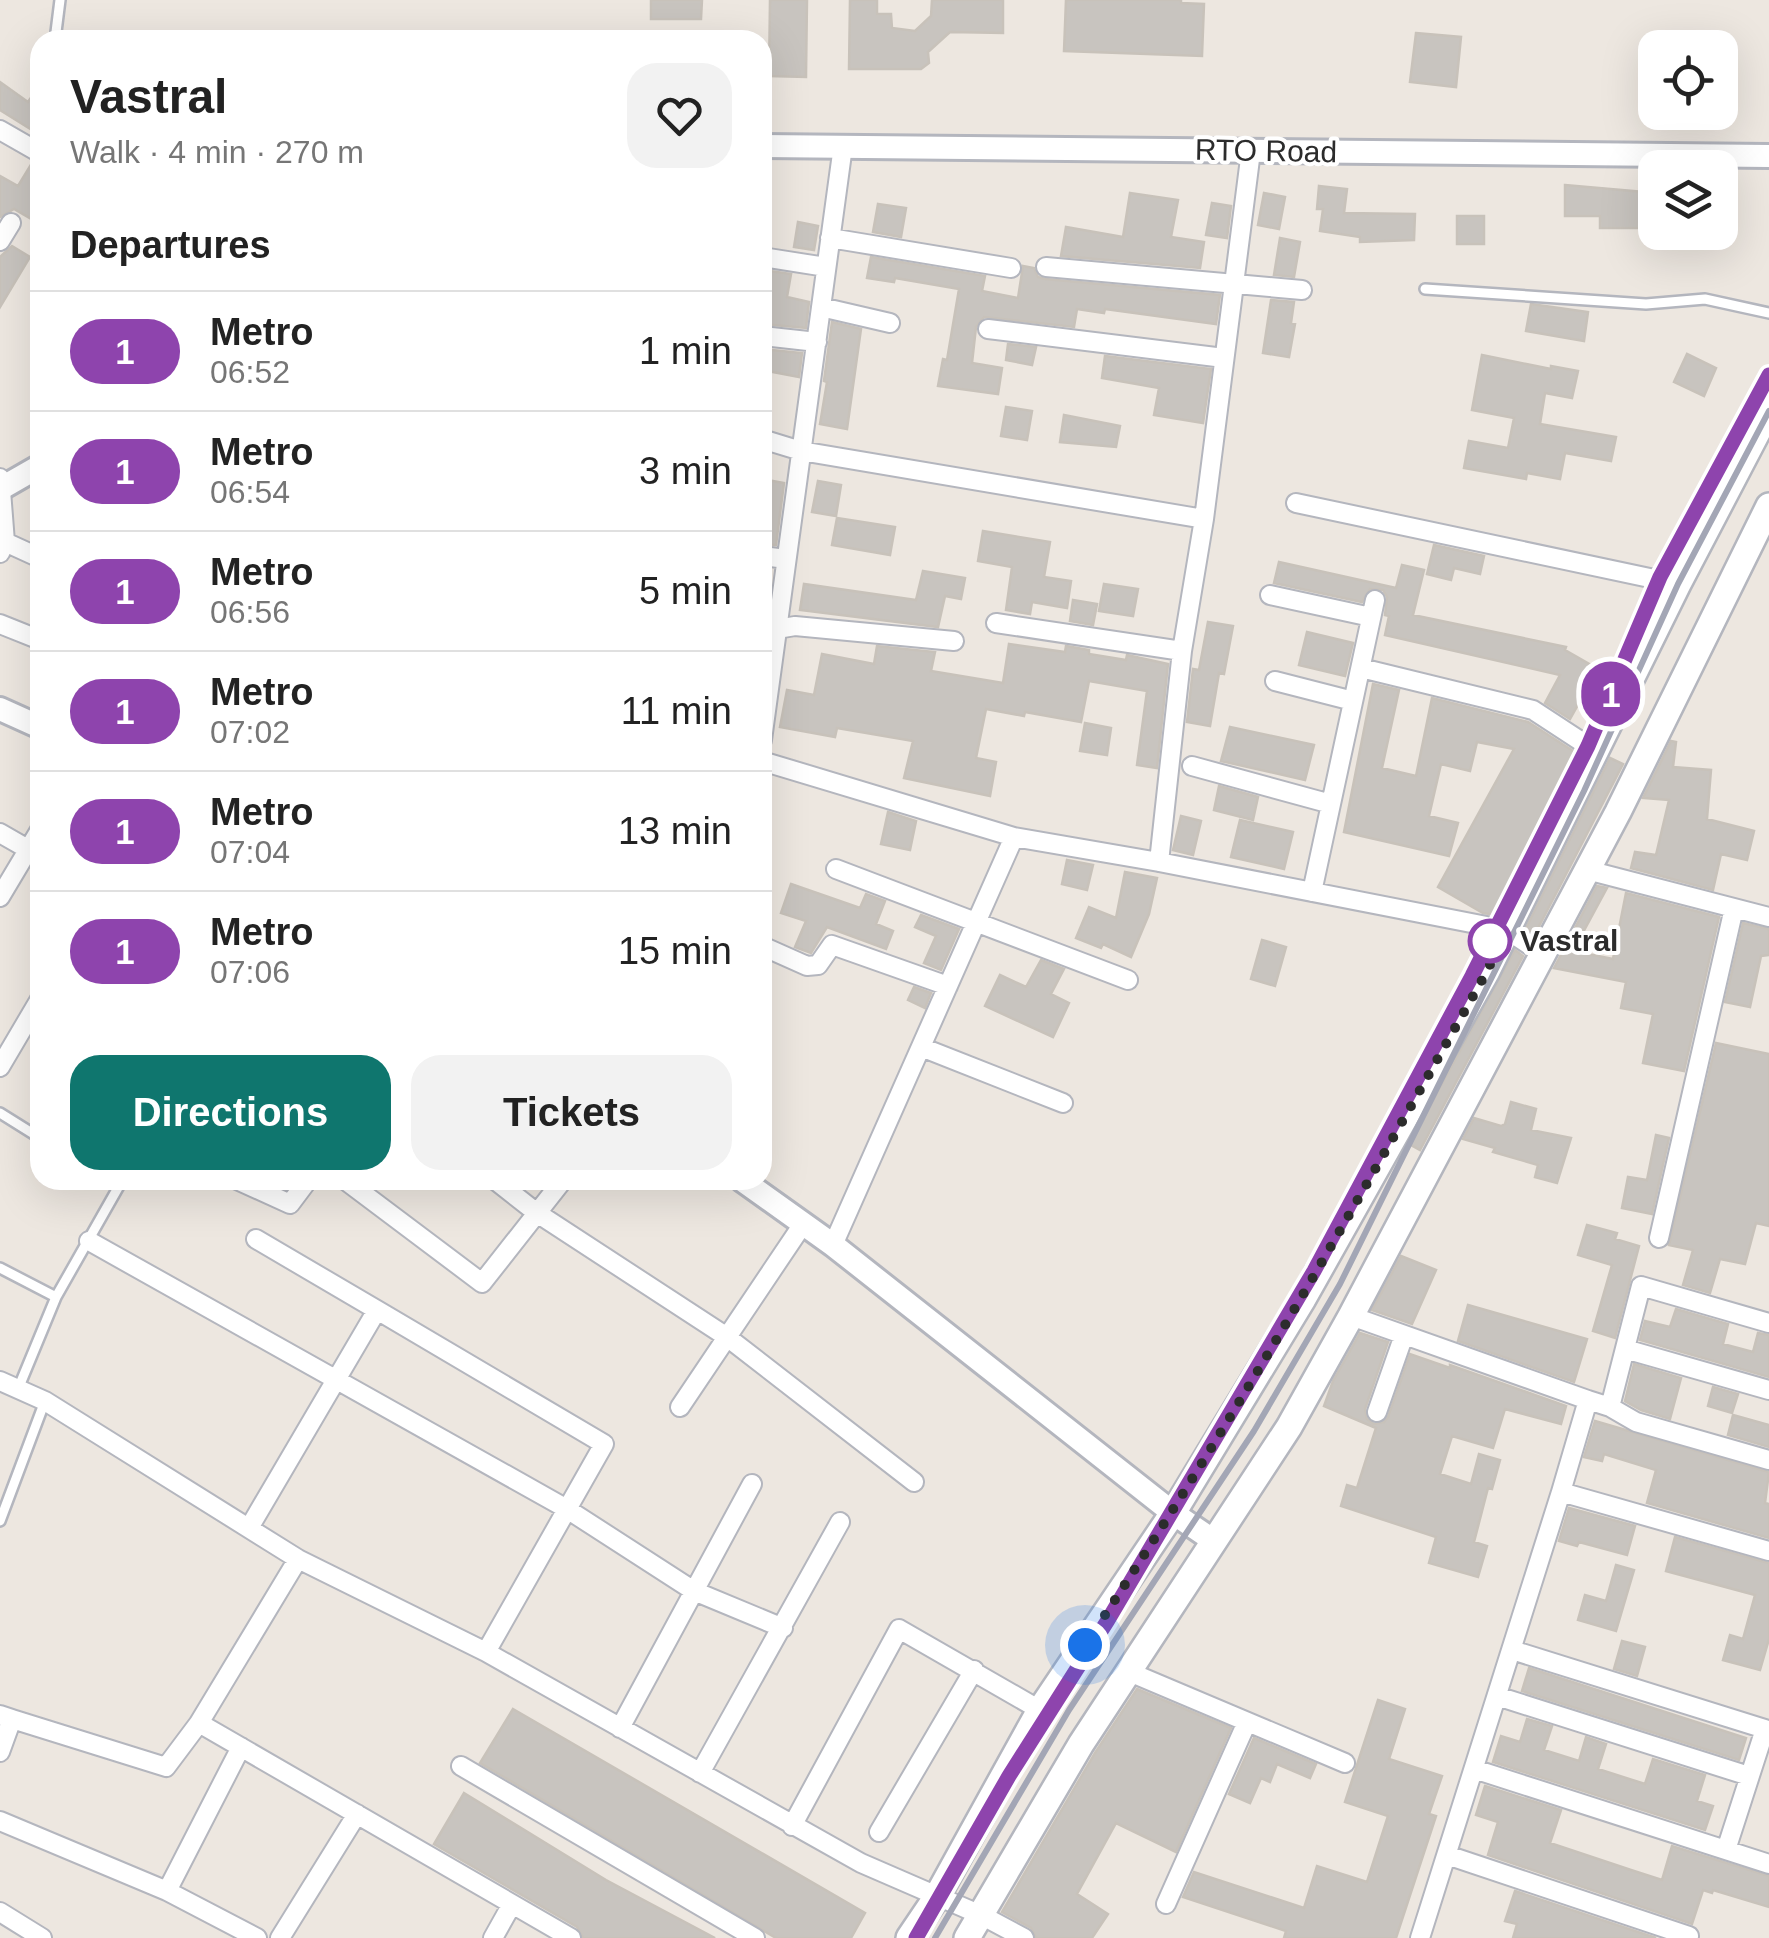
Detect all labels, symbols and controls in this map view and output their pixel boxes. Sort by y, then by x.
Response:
map controls [1638,30,1738,250]
button: locate [1638,30,1738,130]
button: heart [627,63,732,168]
text: Vastral [70,70,227,123]
street label: RTO Road [1195,133,1337,168]
text: Walk · 4 min · 270 m [70,134,364,170]
button: layers [1638,150,1738,250]
text: Departures [70,224,271,266]
text: Metro [210,311,313,353]
text: 1 min [639,330,732,372]
text: 1 [115,332,135,371]
text: 06:52 [210,354,290,390]
text: Metro [210,431,313,473]
text: 3 min [639,450,732,492]
text: 1 [115,452,135,491]
text: 06:54 [210,474,290,510]
text: Metro [210,551,313,593]
text: 5 min [639,570,732,612]
text: 1 [115,572,135,611]
text: 06:56 [210,594,290,630]
line badge: 1 [1578,662,1644,726]
text: Metro [210,671,313,713]
text: 1 [1601,675,1621,714]
text: 11 min [621,690,732,732]
text: 1 [115,692,135,731]
text: 07:02 [210,714,290,750]
text: Metro [210,791,313,833]
text: 13 min [618,810,732,852]
text: 1 [115,812,135,851]
text: 07:04 [210,834,290,870]
text: Metro [210,911,313,953]
marker: Vastral [1469,920,1511,962]
place label: Vastral [1520,924,1618,957]
text: 15 min [618,930,732,972]
text: 1 [115,932,135,971]
text: 07:06 [210,954,290,990]
button: Directions [70,1055,391,1170]
button: Tickets [411,1055,732,1170]
your location [1060,1620,1110,1670]

